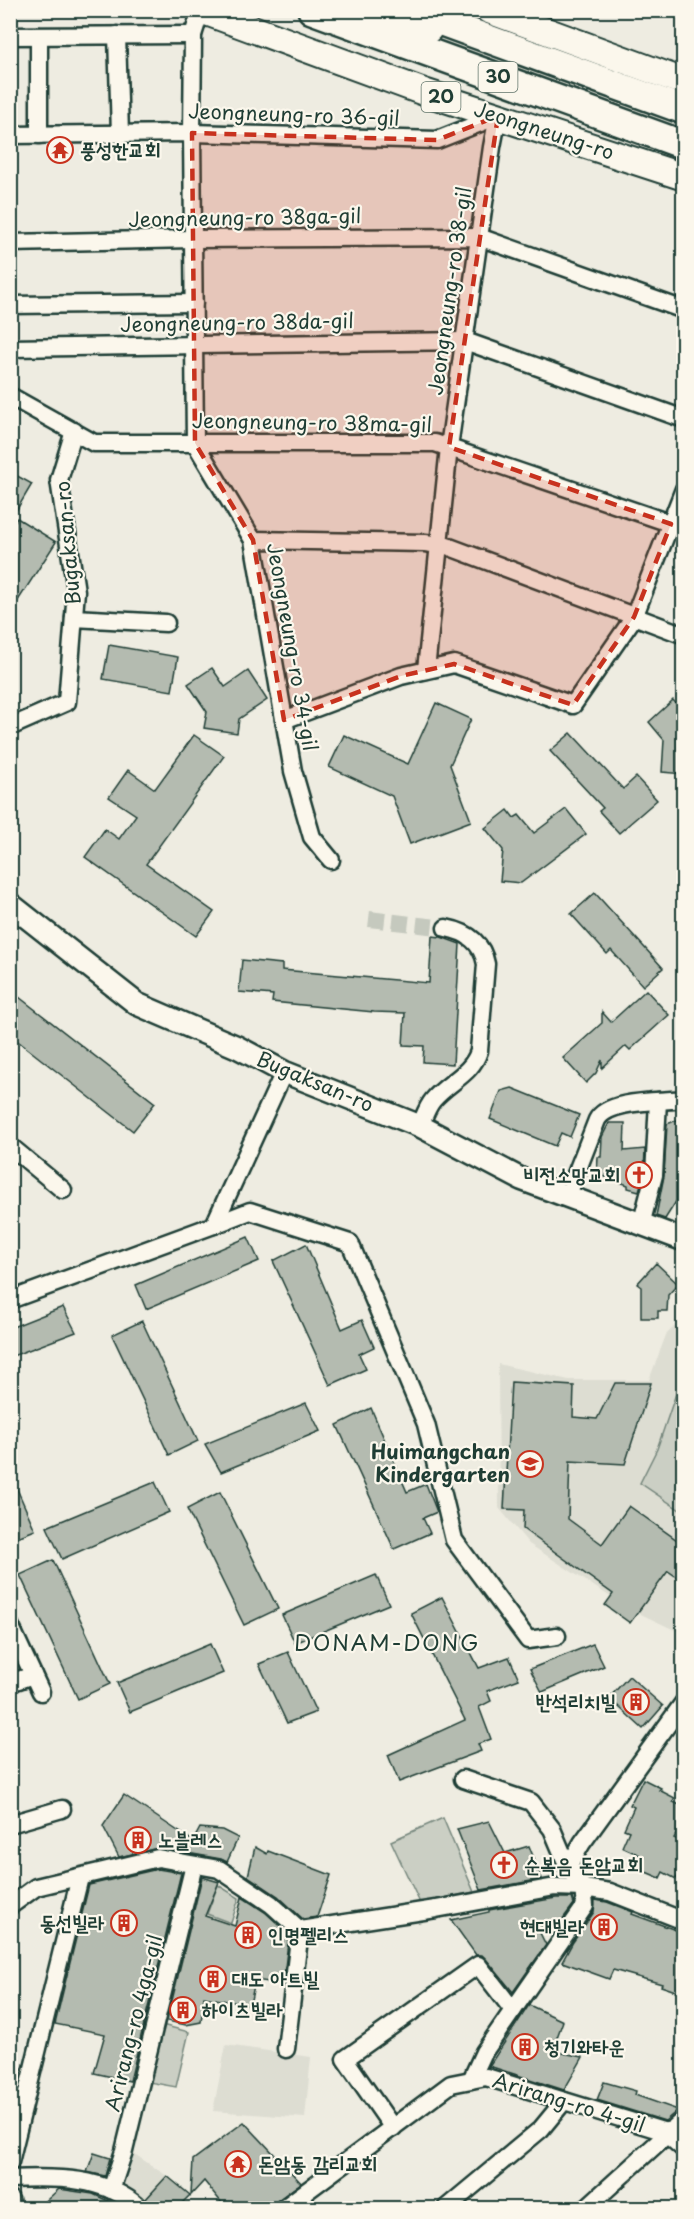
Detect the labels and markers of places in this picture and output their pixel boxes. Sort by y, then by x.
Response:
place label: 풍성한교회 [80,134,160,164]
temple icon: 풍성한교회 [45,135,75,165]
place label: 비전소망교회 [523,1159,620,1189]
church icon: 비전소망교회 [624,1160,654,1190]
place label: Huimangchan Kindergarten [371,1436,510,1489]
school or university icon: Huimangchan Kindergarten [515,1449,545,1479]
place label: 반석리치빌 [536,1686,617,1716]
building icon: 반석리치빌 [621,1687,651,1717]
place label: 노블레스 [158,1824,222,1854]
building icon: 노블레스 [123,1825,153,1855]
place label: 순복음 돈암교회 [524,1849,643,1879]
church icon: 순복음 돈암교회 [489,1850,519,1880]
place label: 동선빌라 [40,1907,105,1937]
building icon: 동선빌라 [109,1908,139,1938]
place label: 현대빌라 [520,1911,585,1941]
building icon: 현대빌라 [589,1912,619,1942]
place label: 인명펠리스 [268,1919,348,1949]
building icon: 인명펠리스 [233,1920,263,1950]
place label: 대도 아트빌 [232,1963,320,1993]
building icon: 대도 아트빌 [198,1964,228,1994]
place label: 하이츠빌라 [202,1994,283,2024]
building icon: 하이츠빌라 [168,1995,198,2025]
place label: 청기와타운 [544,2031,624,2061]
building icon: 청기와타운 [510,2032,540,2062]
place label: 돈암동 감리교회 [258,2148,377,2178]
temple icon: 돈암동 감리교회 [223,2149,253,2179]

